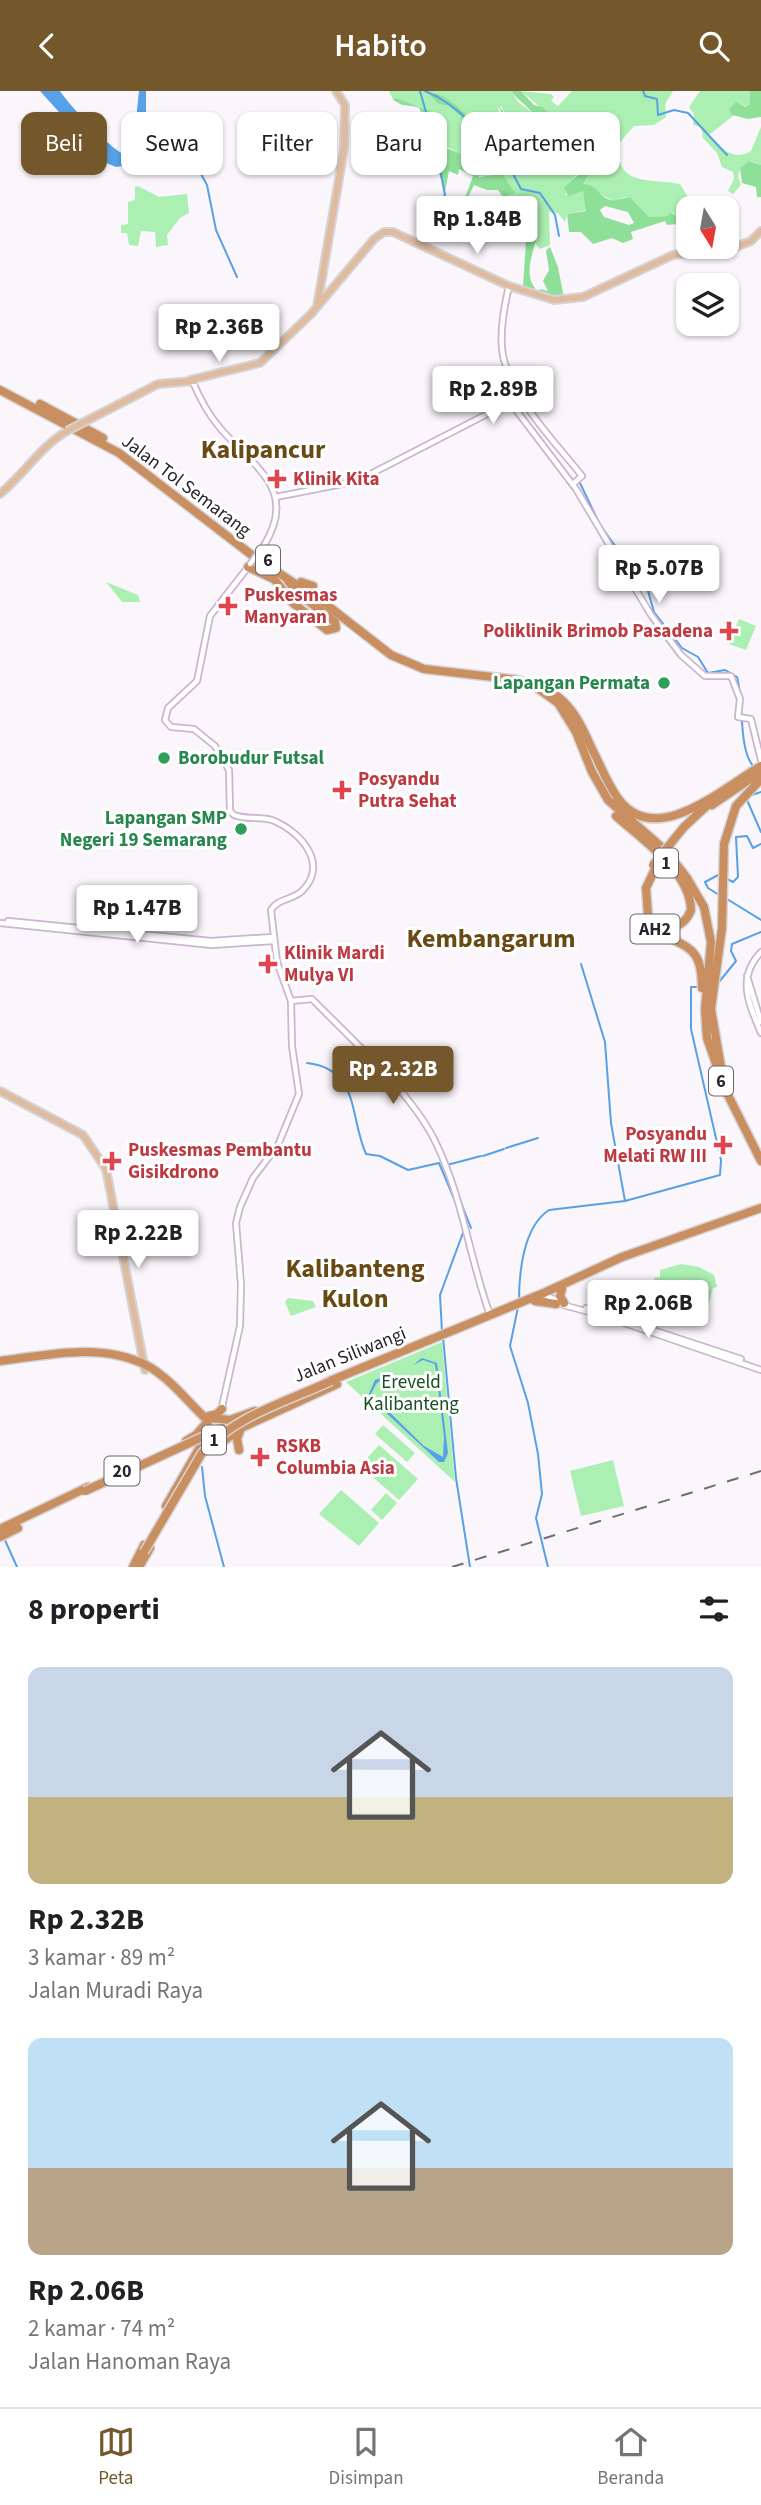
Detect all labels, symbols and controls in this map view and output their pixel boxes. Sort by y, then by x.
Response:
text: Habito [334,23,427,69]
icon: back [28,27,66,65]
icon: search [695,27,733,65]
chip: Beli [21,112,107,175]
chip: Sewa [121,112,223,175]
chip: Filter [237,112,337,175]
chip: Baru [351,112,447,175]
chip: Apartemen [461,112,620,175]
north arrow [676,196,738,259]
map controls [676,196,739,336]
pin: Rp 1.84B [405,197,549,256]
text: Rp 1.84B [432,202,522,235]
button: layers [676,273,739,336]
pin: Rp 2.36B [147,305,291,364]
text: Rp 2.36B [174,310,264,343]
pin: Rp 2.89B [421,367,565,426]
text: Rp 2.89B [448,372,538,405]
street label: Jalan Tol Semarang [116,428,257,544]
district label: Kalipancur [201,431,326,468]
place label: Klinik Kita [293,466,379,493]
marker: Klinik Kita [267,469,287,489]
road number: 6 [256,545,280,575]
pin: Rp 5.07B [587,545,731,605]
text: Rp 5.07B [614,551,704,584]
place label: Puskesmas Manyaran [244,582,337,631]
marker: Puskesmas Manyaran [218,596,238,616]
place label: Poliklinik Brimob Pasadena [483,618,713,645]
marker: Poliklinik Brimob Pasadena [719,621,739,641]
place label: Lapangan Permata [493,670,650,697]
marker: Lapangan Permata [656,675,672,691]
place label: Borobudur Futsal [178,745,325,772]
marker: Borobudur Futsal [156,750,172,766]
place label: Posyandu Putra Sehat [358,766,456,815]
marker: Posyandu Putra Sehat [332,780,352,800]
place label: Lapangan SMP Negeri 19 Semarang [60,805,227,854]
marker: Lapangan SMP Negeri 19 Semarang [233,821,249,837]
road number: 1 [654,849,678,877]
pin: Rp 1.47B [65,885,209,945]
text: Rp 1.47B [92,891,182,924]
road number: AH2 [630,915,680,943]
district label: Kembangarum [407,920,575,957]
place label: Klinik Mardi Mulya VI [284,940,385,989]
marker: Klinik Mardi Mulya VI [258,954,278,974]
pin: Rp 2.32B [321,1047,465,1106]
text: Rp 2.32B [348,1052,438,1085]
road number: 6 [709,1066,733,1095]
place label: Posyandu Melati RW III [603,1121,707,1170]
marker: Posyandu Melati RW III [713,1135,733,1155]
place label: Puskesmas Pembantu Gisikdrono [128,1137,312,1186]
marker: Puskesmas Pembantu Gisikdrono [102,1151,122,1171]
pin: Rp 2.22B [66,1211,210,1270]
text: Rp 2.22B [93,1216,183,1249]
district label: Kalibanteng Kulon [285,1250,425,1317]
pin: Rp 2.06B [576,1281,720,1340]
text: Rp 2.06B [603,1286,693,1319]
street label: Jalan Siliwangi [290,1320,410,1390]
park label: Ereveld Kalibanteng [363,1369,459,1418]
road number: 1 [202,1425,226,1455]
place label: RSKB Columbia Asia [276,1433,395,1482]
marker: RSKB Columbia Asia [250,1447,270,1467]
road number: 20 [104,1457,140,1485]
text: 8 properti [28,1588,160,1631]
icon: filters [695,1590,733,1628]
icon: home [318,1712,444,1838]
text: Rp 2.32B [28,1898,144,1941]
text: 3 kamar · 89 m² [28,1941,175,1974]
text: Jalan Muradi Raya [28,1974,203,2007]
icon: home [318,2083,444,2209]
text: Rp 2.06B [28,2269,144,2312]
text: 2 kamar · 74 m² [28,2312,175,2345]
text: Jalan Hanoman Raya [28,2345,231,2378]
tab: Peta [97,2423,135,2492]
tab: Disimpan [329,2423,404,2492]
tab: Beranda [597,2423,664,2492]

